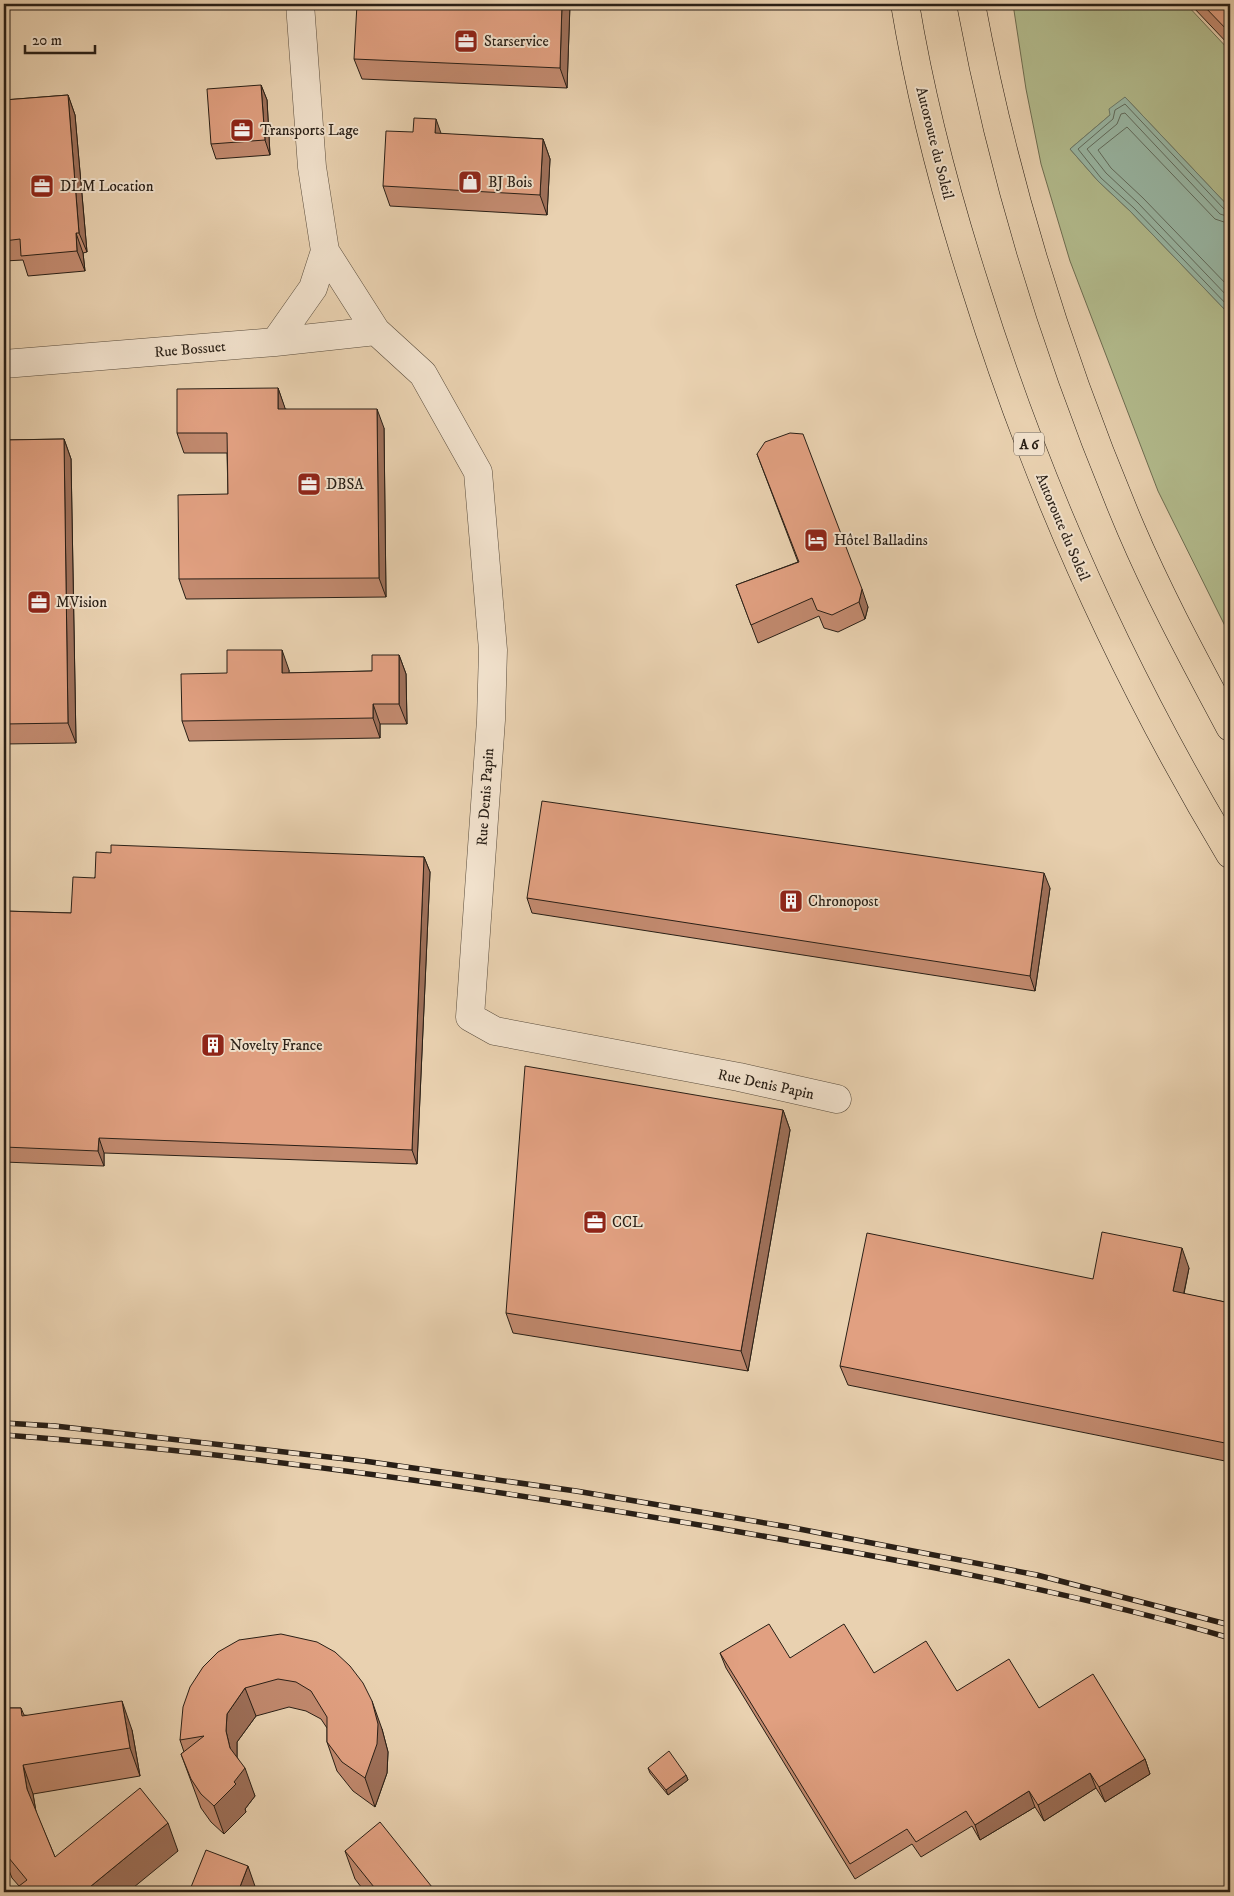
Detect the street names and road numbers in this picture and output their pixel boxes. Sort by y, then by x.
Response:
street label: Autoroute du Soleil [911,85,958,202]
street label: Rue Bossuet [153,337,227,362]
road number: A 6 [1014,432,1044,456]
street label: Autoroute du Soleil [1031,470,1094,584]
street label: Rue Denis Papin [473,747,498,847]
street label: Rue Denis Papin [716,1065,816,1104]

